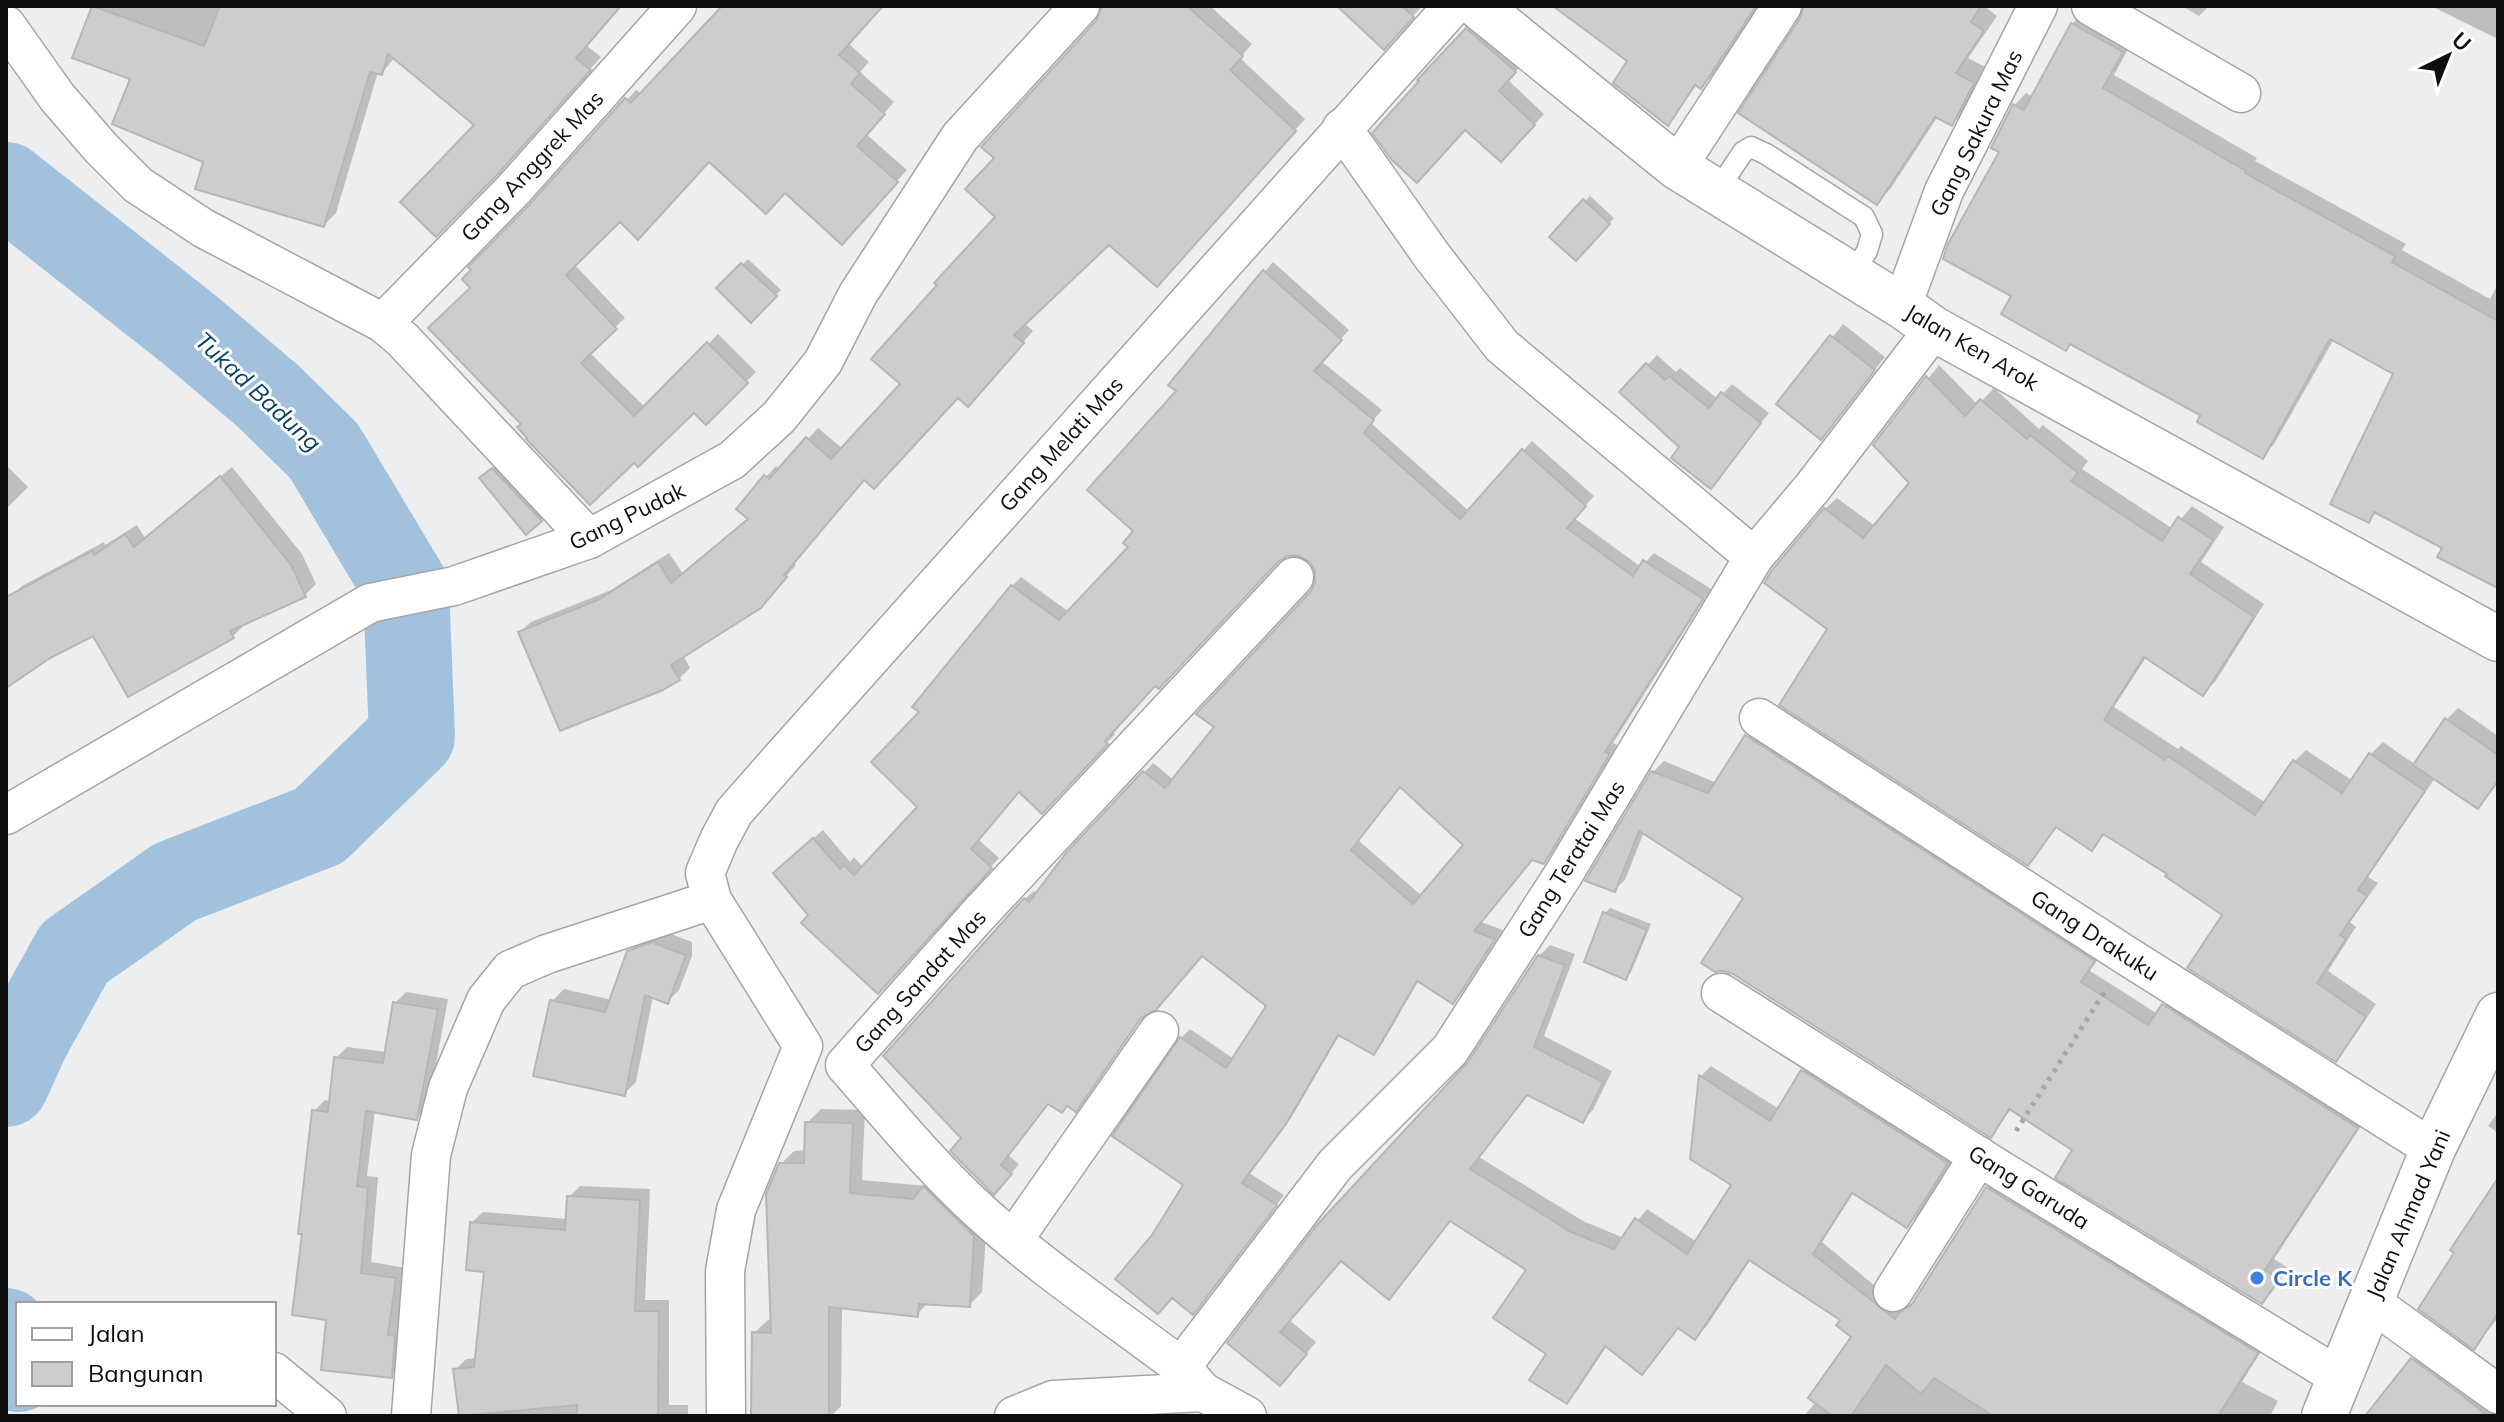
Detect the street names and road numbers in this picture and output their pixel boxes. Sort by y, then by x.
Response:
street label: Gang Sakura Mas [1924,45,2028,221]
street label: Gang Anggrek Mas [455,85,609,247]
street label: Jalan Ken Arok [1900,297,2044,397]
street label: Gang Melati Mas [993,371,1129,517]
street label: Gang Pudak [564,476,690,556]
street label: Gang Teratai Mas [1511,775,1631,943]
street label: Gang Drakuku [2026,883,2164,987]
street label: Gang Sandat Mas [848,903,992,1059]
street label: Jalan Ahmad Yani [2360,1125,2456,1303]
street label: Gang Garuda [1963,1139,2095,1235]

